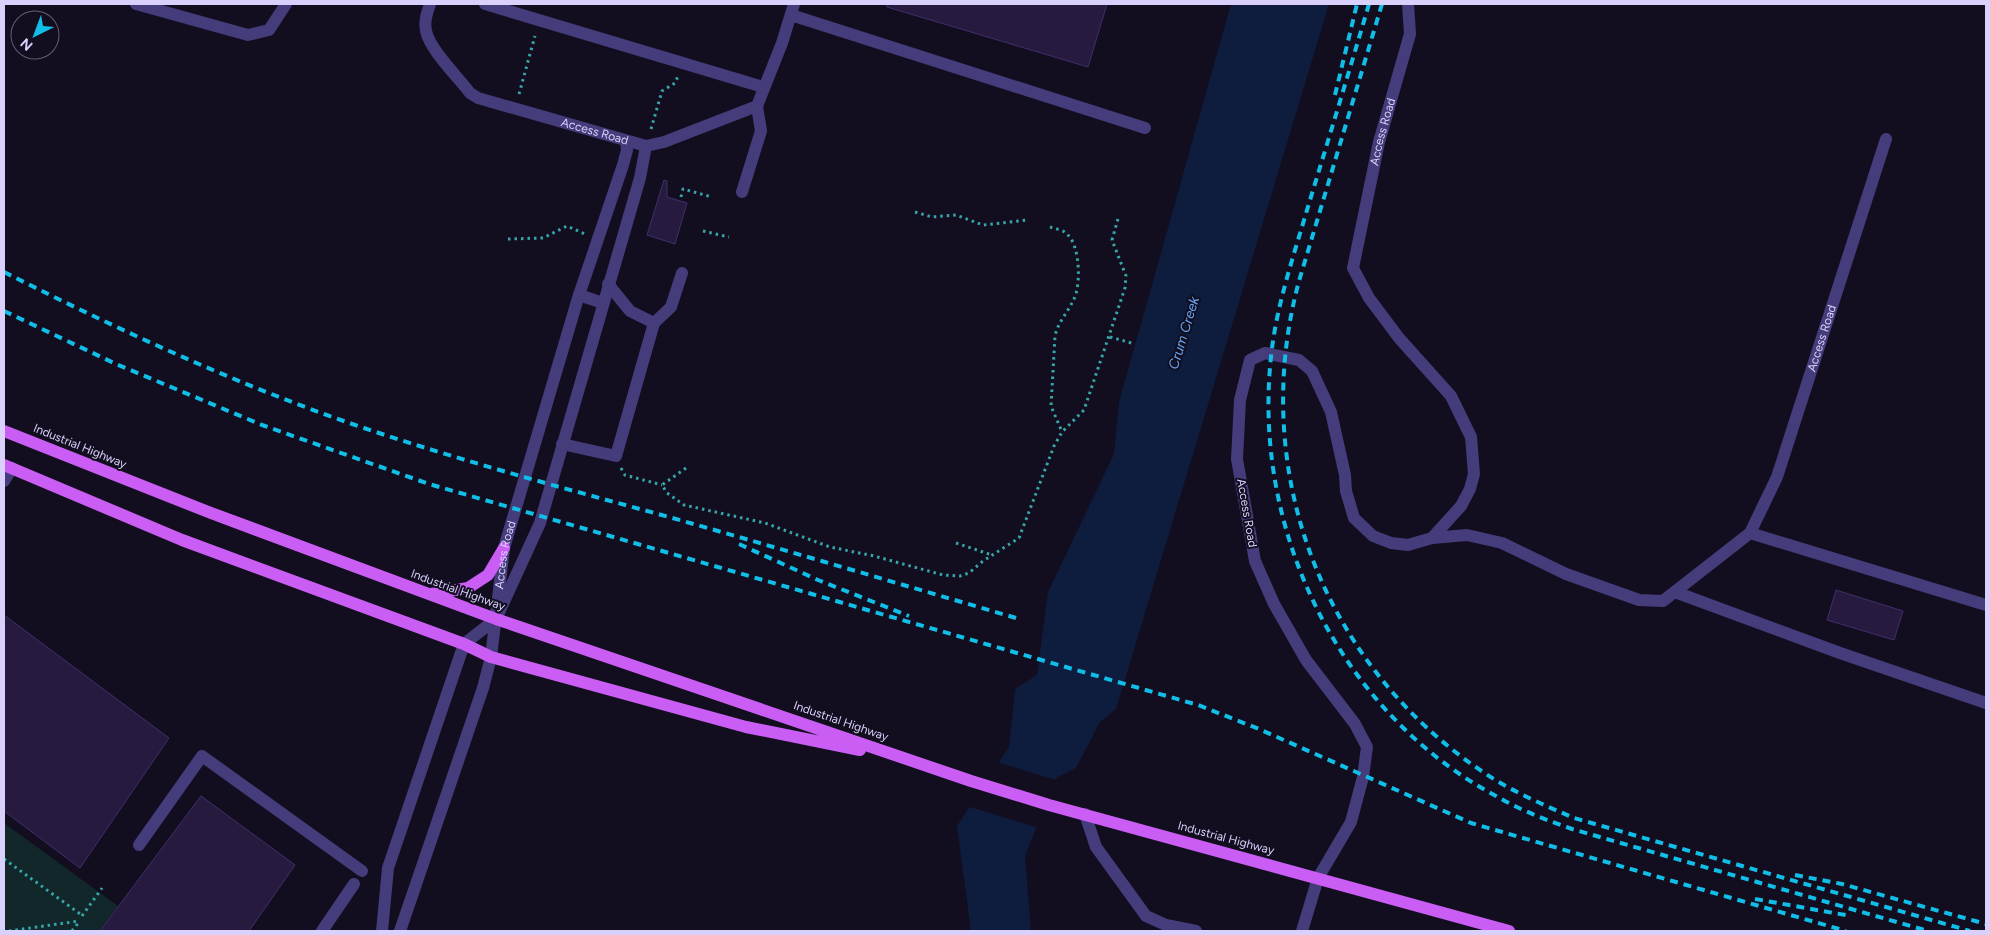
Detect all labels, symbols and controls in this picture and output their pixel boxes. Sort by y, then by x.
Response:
north arrow [10,10,60,60]
text: N [17,34,36,54]
street label: Access Road [1367,96,1398,167]
street label: Access Road [559,115,630,148]
water label: Crum Creek [1165,293,1203,371]
street label: Access Road [1804,303,1839,373]
street label: Industrial Highway [31,421,129,471]
street label: Access Road [1234,478,1260,548]
street label: Access Road [492,519,519,590]
street label: Industrial Highway [409,566,508,614]
street label: Industrial Highway [792,698,891,744]
street label: Industrial Highway [1176,818,1276,858]

